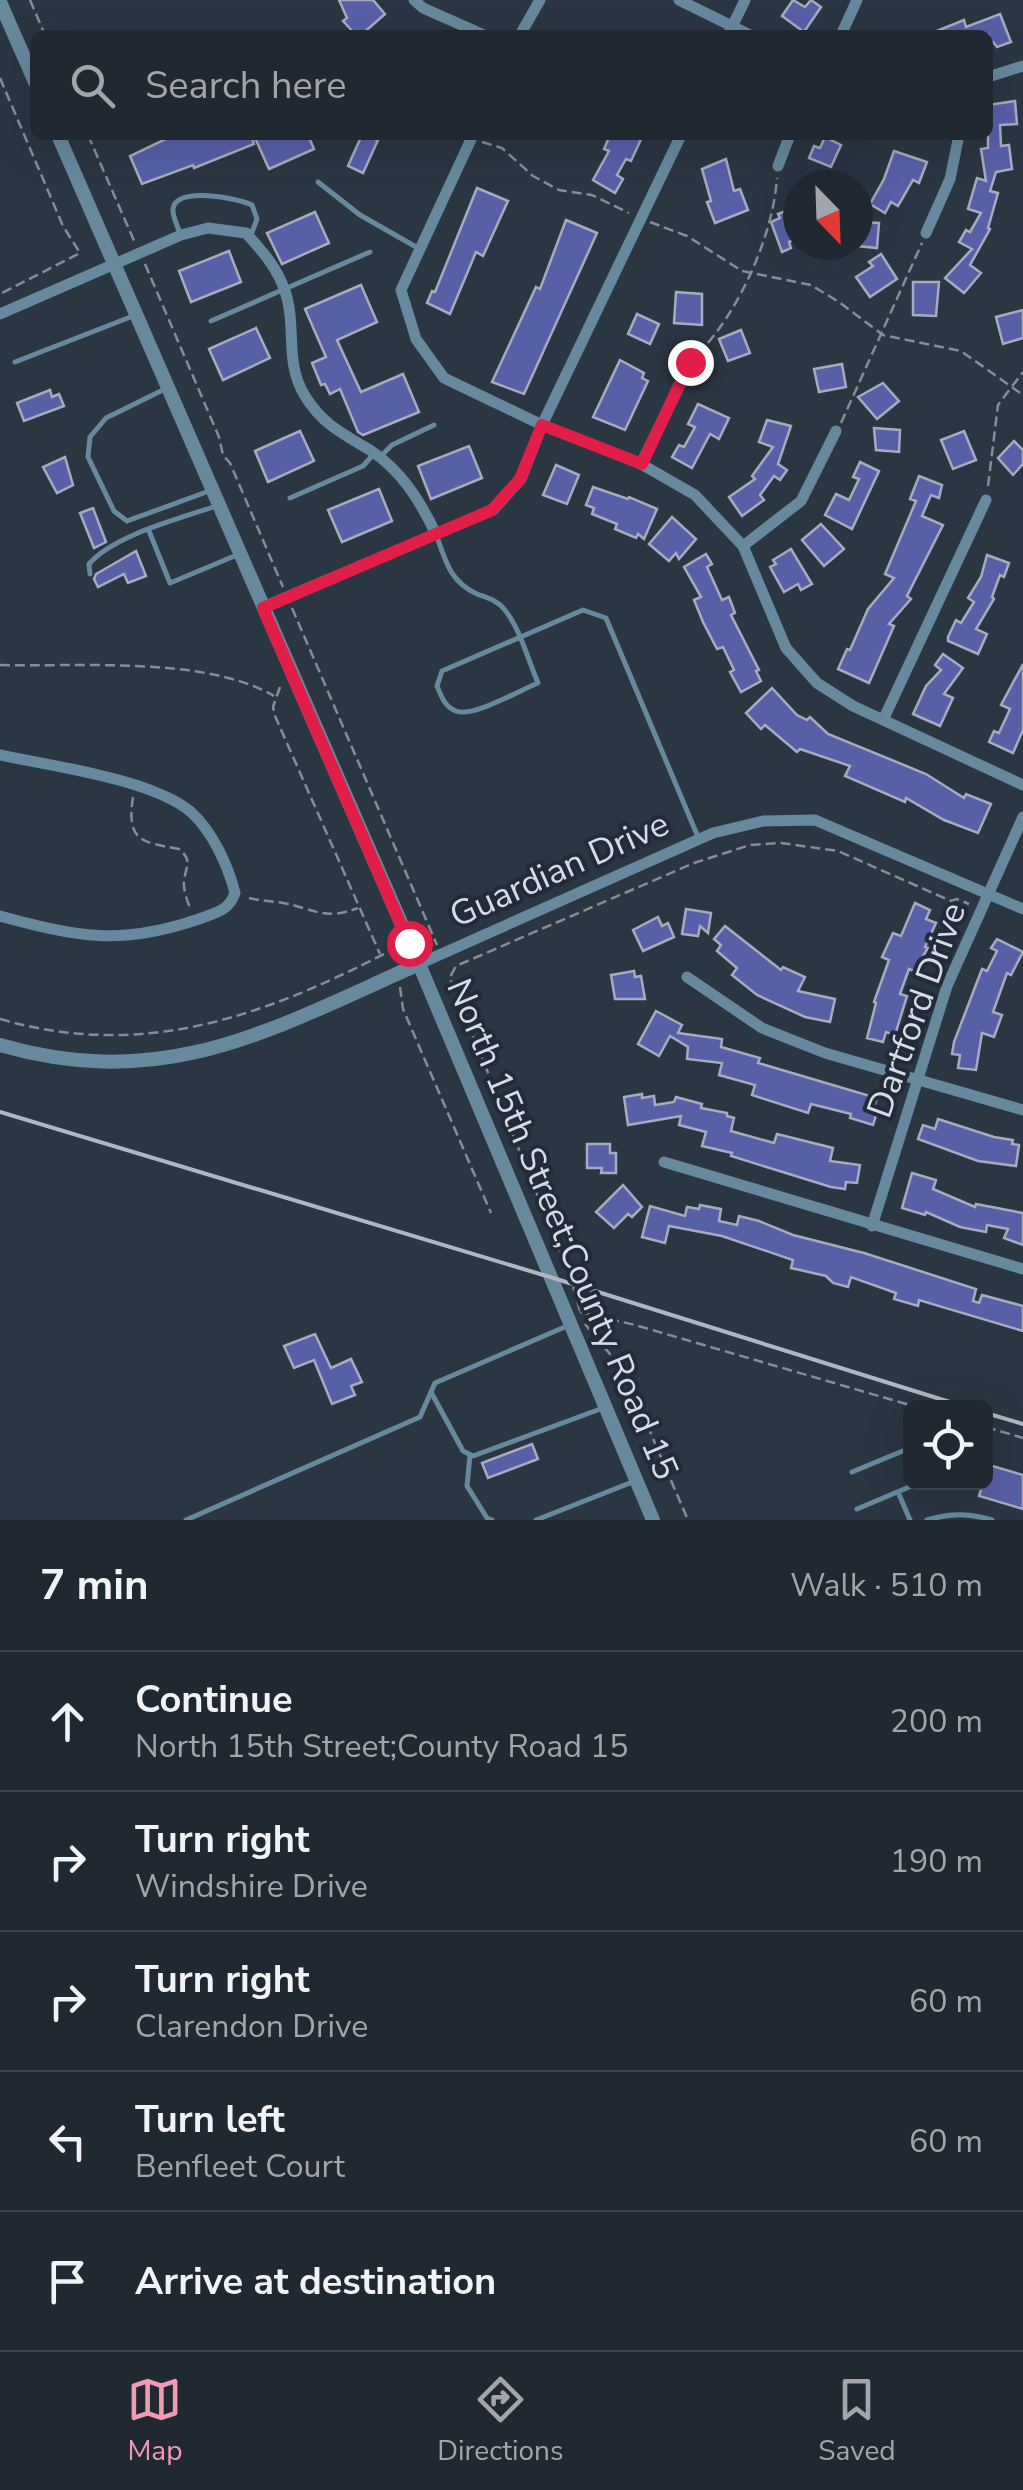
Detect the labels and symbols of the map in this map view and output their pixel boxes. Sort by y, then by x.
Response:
north arrow [783,170,873,260]
route end [668,340,714,386]
street label: Guardian Drive [442,800,676,939]
street label: Dartford Drive [856,896,977,1124]
route start [387,921,433,967]
street label: North 15th Street;County Road 15 [435,972,690,1487]

